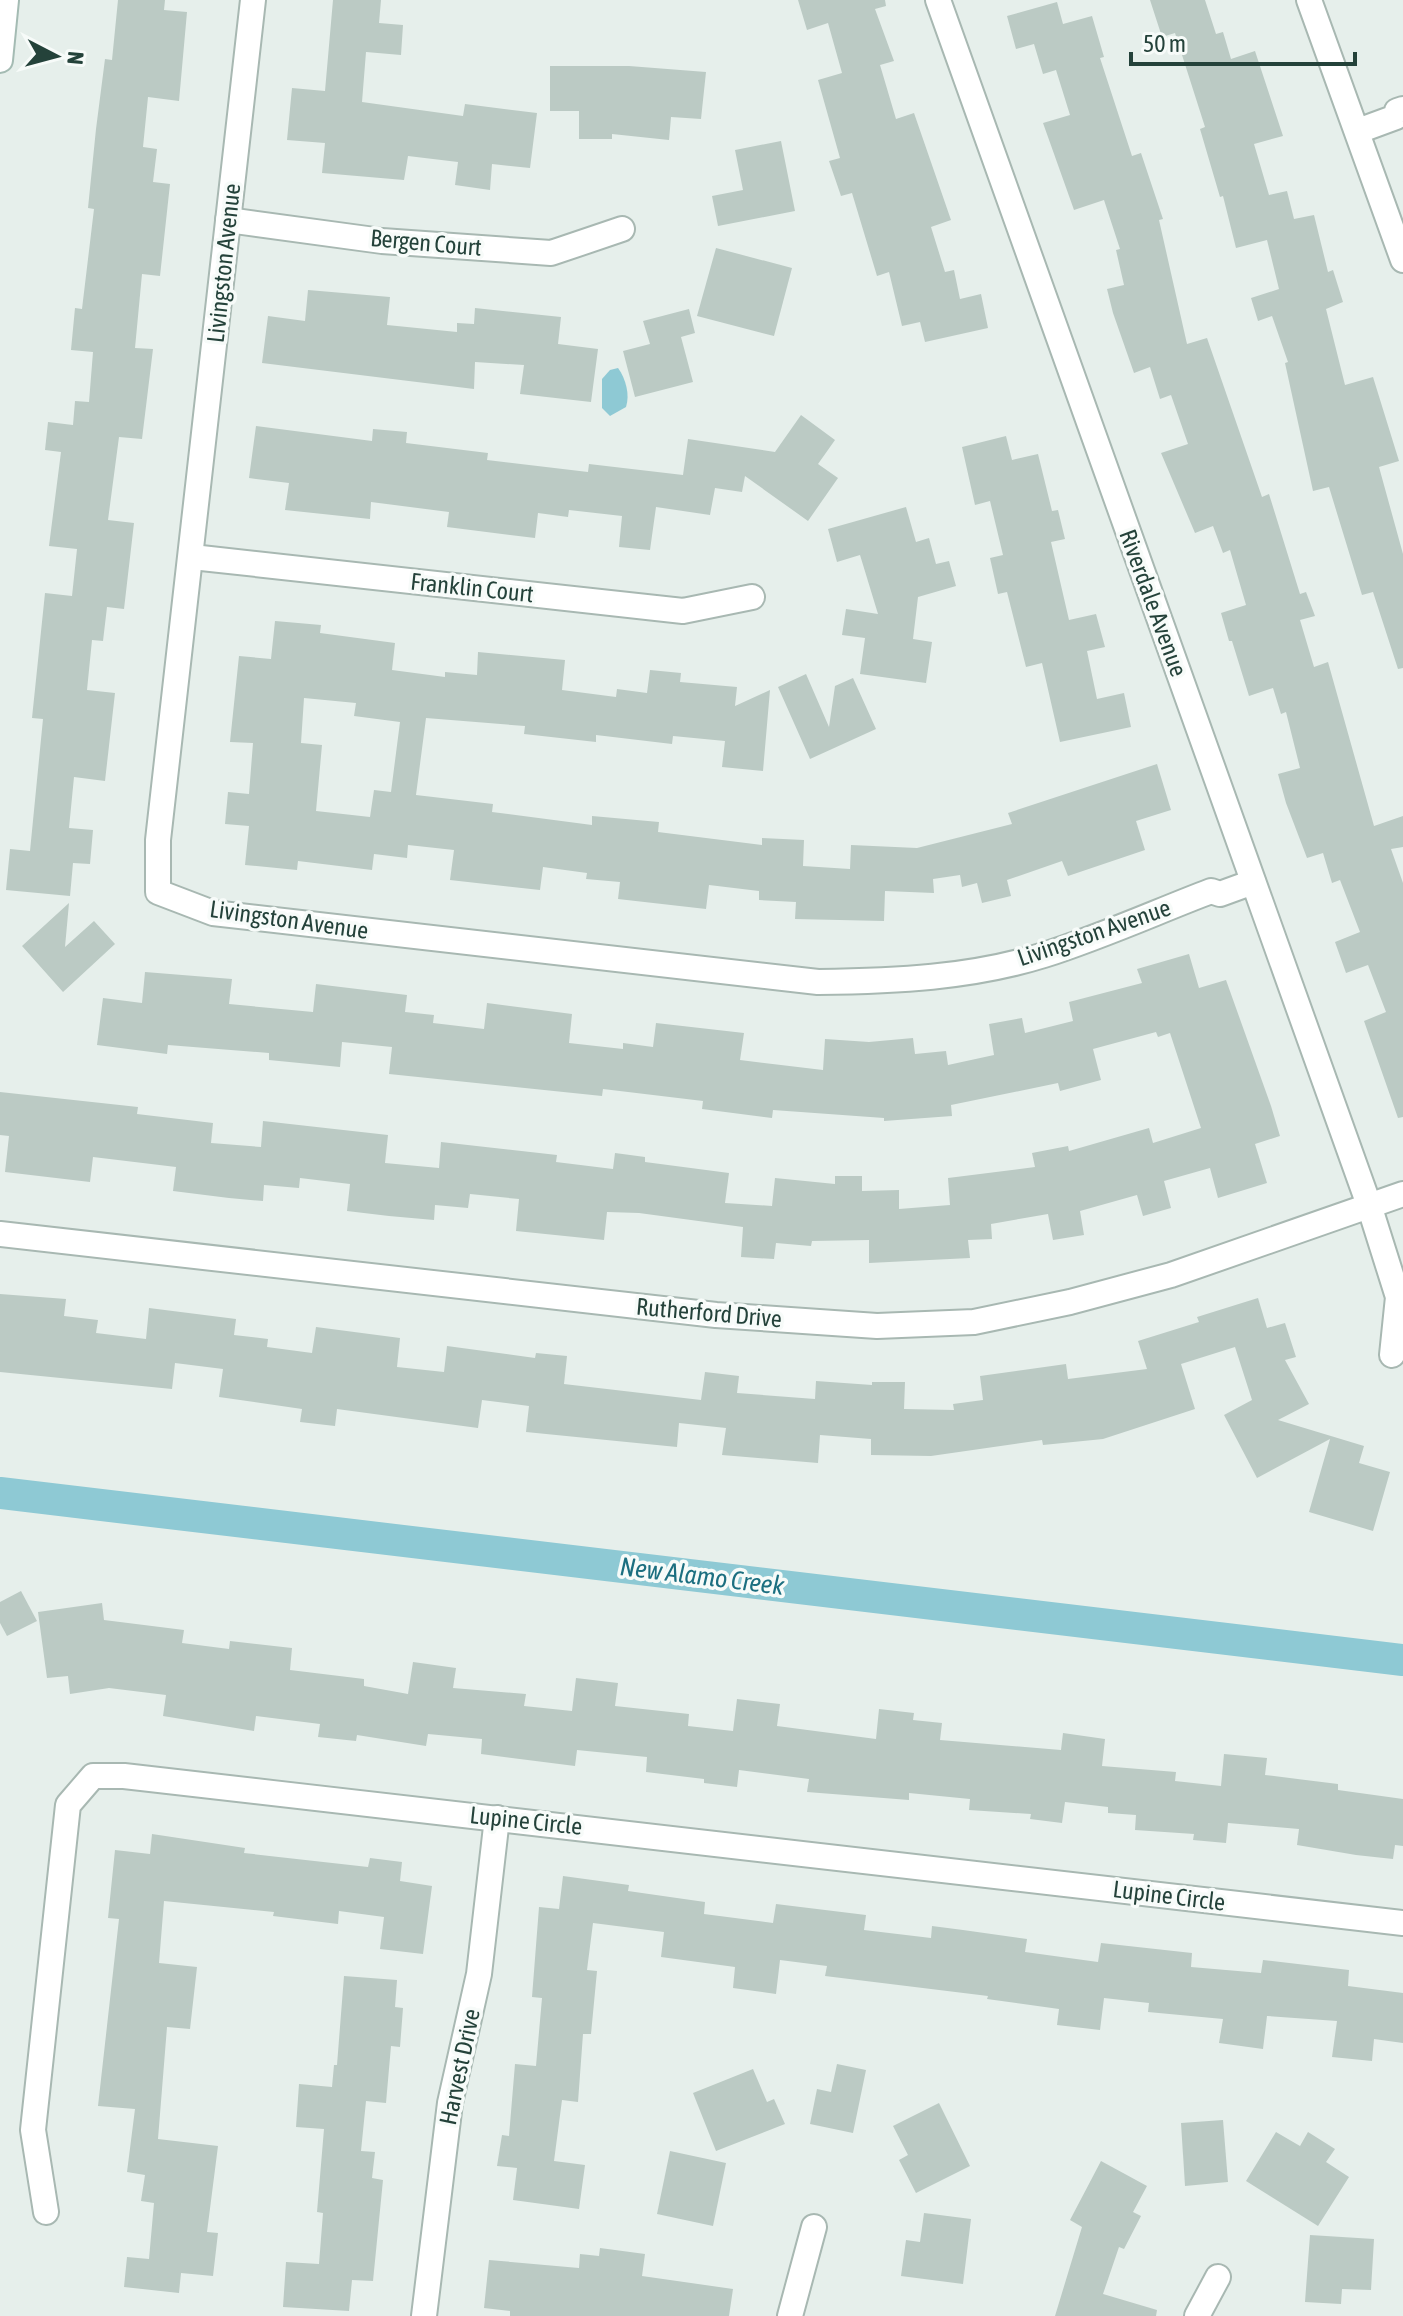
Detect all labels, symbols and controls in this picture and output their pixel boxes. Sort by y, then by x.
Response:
north arrow [16,16,96,96]
scale bar [1131,16,1355,66]
text: 50 m [1143,30,1186,57]
text: N [62,50,89,66]
street label: Livingston Avenue [202,182,245,344]
street label: Bergen Court [369,224,483,261]
street label: Riverdale Avenue [1114,526,1193,680]
street label: Franklin Court [409,568,535,607]
street label: Livingston Avenue [1014,894,1174,971]
street label: Livingston Avenue [208,895,370,944]
street label: Rutherford Drive [635,1293,783,1332]
water label: New Alamo Creek [618,1551,786,1601]
street label: Lupine Circle [468,1801,584,1840]
street label: Lupine Circle [1111,1875,1227,1916]
street label: Harvest Drive [434,2006,485,2127]

